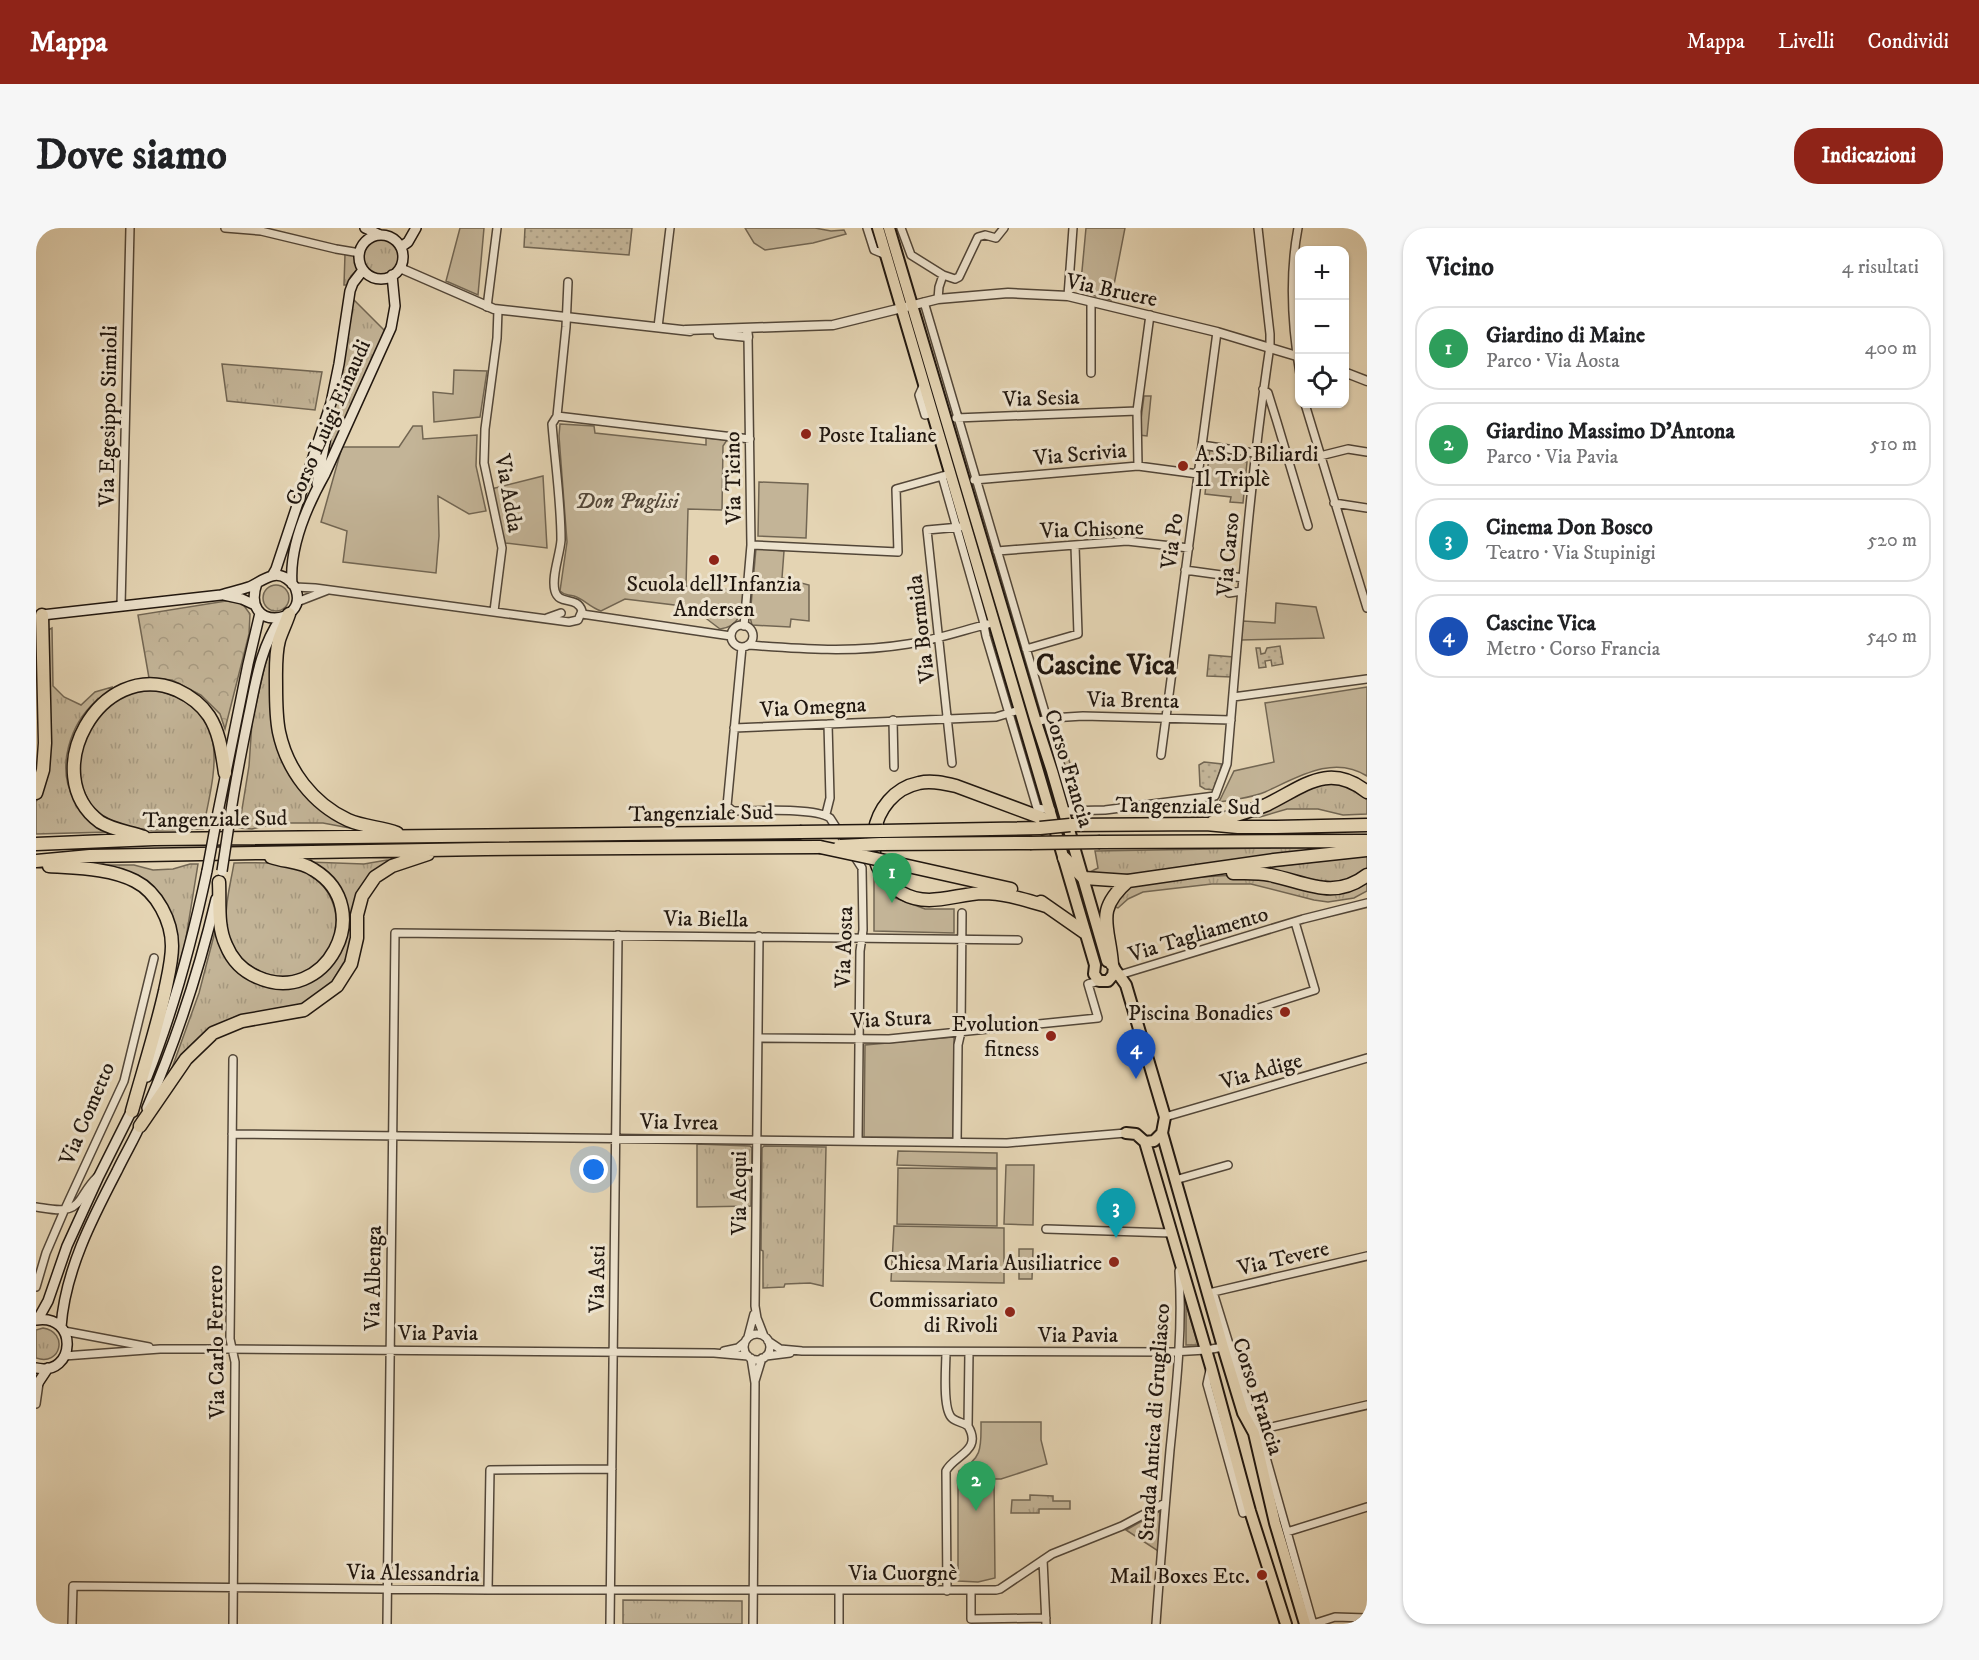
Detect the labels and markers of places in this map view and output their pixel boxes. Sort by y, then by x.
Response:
place label: Poste Italiane [818,422,937,449]
marker: Poste Italiane [799,427,813,441]
place label: A.S.D Biliardi Il Triplè [1195,441,1318,493]
marker: A.S.D Biliardi Il Triplè [1176,459,1190,473]
marker: Scuola dell'Infanzia Andersen [707,553,721,567]
place label: Scuola dell'Infanzia Andersen [627,571,802,623]
pin: 1 [872,854,912,903]
place label: Piscina Bonadies [1128,1000,1273,1027]
marker: Piscina Bonadies [1278,1005,1292,1019]
place label: Evolution fitness [952,1011,1039,1063]
marker: Evolution fitness [1044,1029,1058,1043]
pin: 4 [1116,1030,1156,1079]
pin: 3 [1096,1188,1136,1238]
place label: Chiesa Maria Ausiliatrice [884,1250,1102,1277]
marker: Chiesa Maria Ausiliatrice [1107,1255,1121,1269]
place label: Commissariato di Rivoli [869,1287,998,1339]
marker: Commissariato di Rivoli [1003,1305,1017,1319]
pin: 2 [956,1462,996,1511]
place label: Mail Boxes Etc. [1110,1563,1250,1590]
marker: Mail Boxes Etc. [1255,1568,1269,1582]

